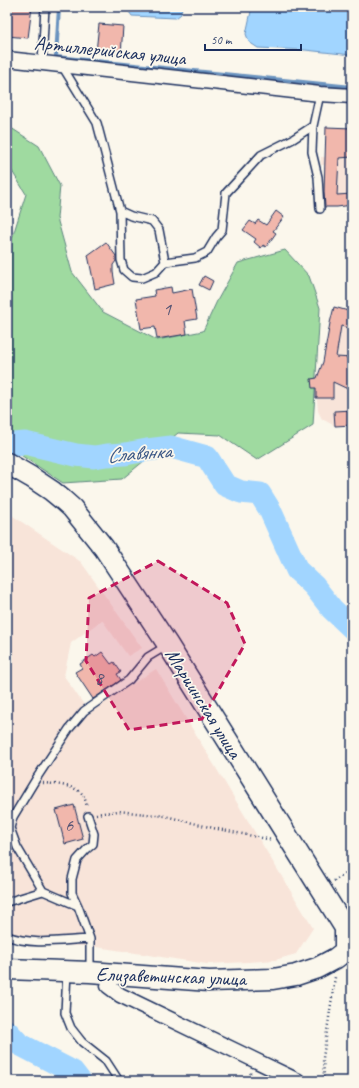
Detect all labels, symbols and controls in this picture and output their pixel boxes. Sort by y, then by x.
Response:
scale bar [205,26,301,52]
street label: Артиллерийская улица [33,30,189,71]
text: 50 m [211,32,233,48]
house number: 1 [163,298,172,320]
water label: Славянка [106,438,174,468]
street label: Мариинская улица [160,643,248,765]
house number: 8 [95,667,105,689]
house number: 6 [65,814,74,836]
street label: Елизаветинская улица [96,961,248,992]

